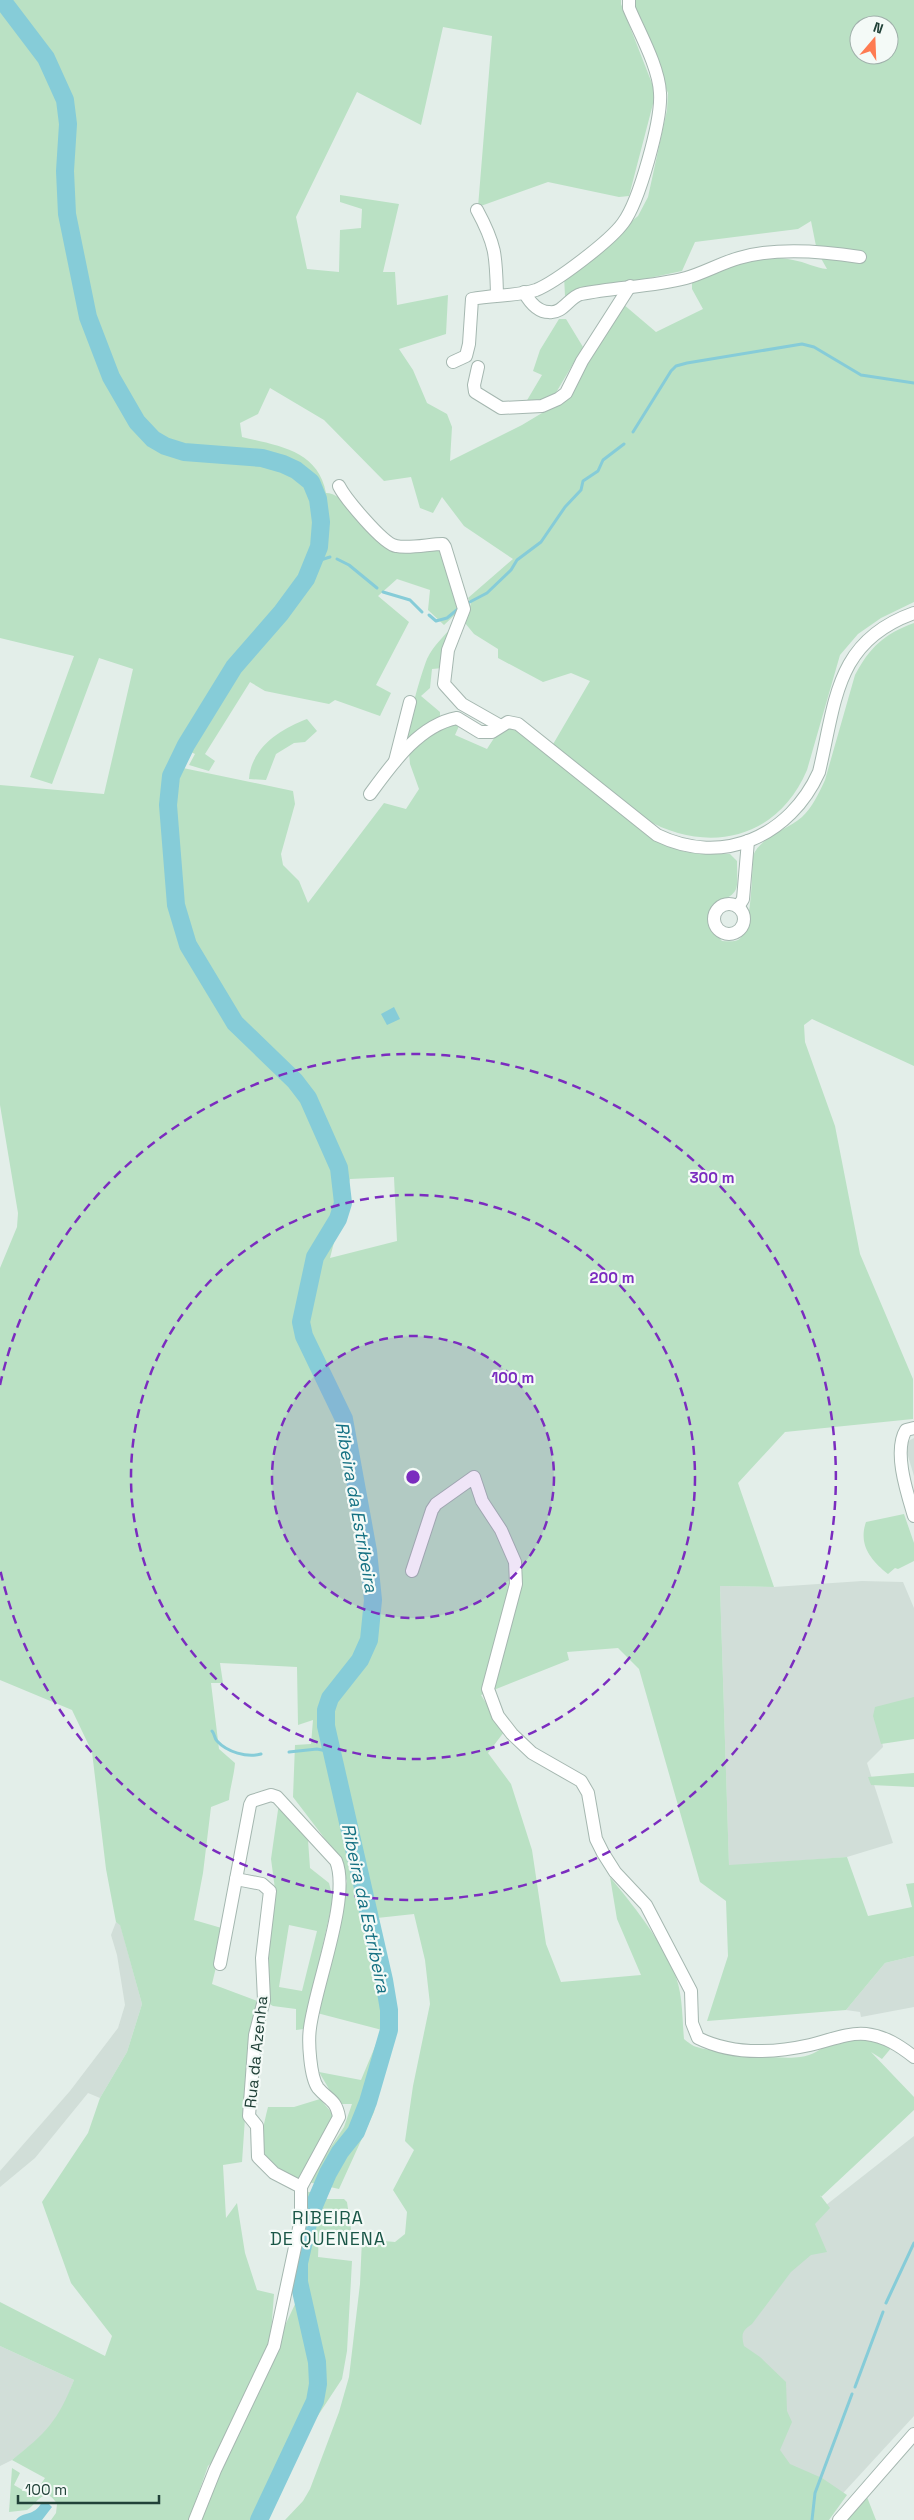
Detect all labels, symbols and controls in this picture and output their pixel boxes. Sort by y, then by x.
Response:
north arrow [849,15,899,65]
text: N [871,18,886,38]
text: 300 m [689,1168,735,1187]
text: 200 m [590,1268,634,1287]
text: 100 m [492,1368,534,1387]
water label: Ribeira da Estribeira [331,1420,383,1595]
centre of rings [404,1468,422,1486]
water label: Ribeira da Estribeira [337,1821,395,1996]
street label: Rua da Azenha [240,1995,272,2109]
district label: RIBEIRA DE QUENENA [270,2206,386,2250]
scale bar [18,2472,159,2504]
text: 100 m [25,2480,67,2499]

